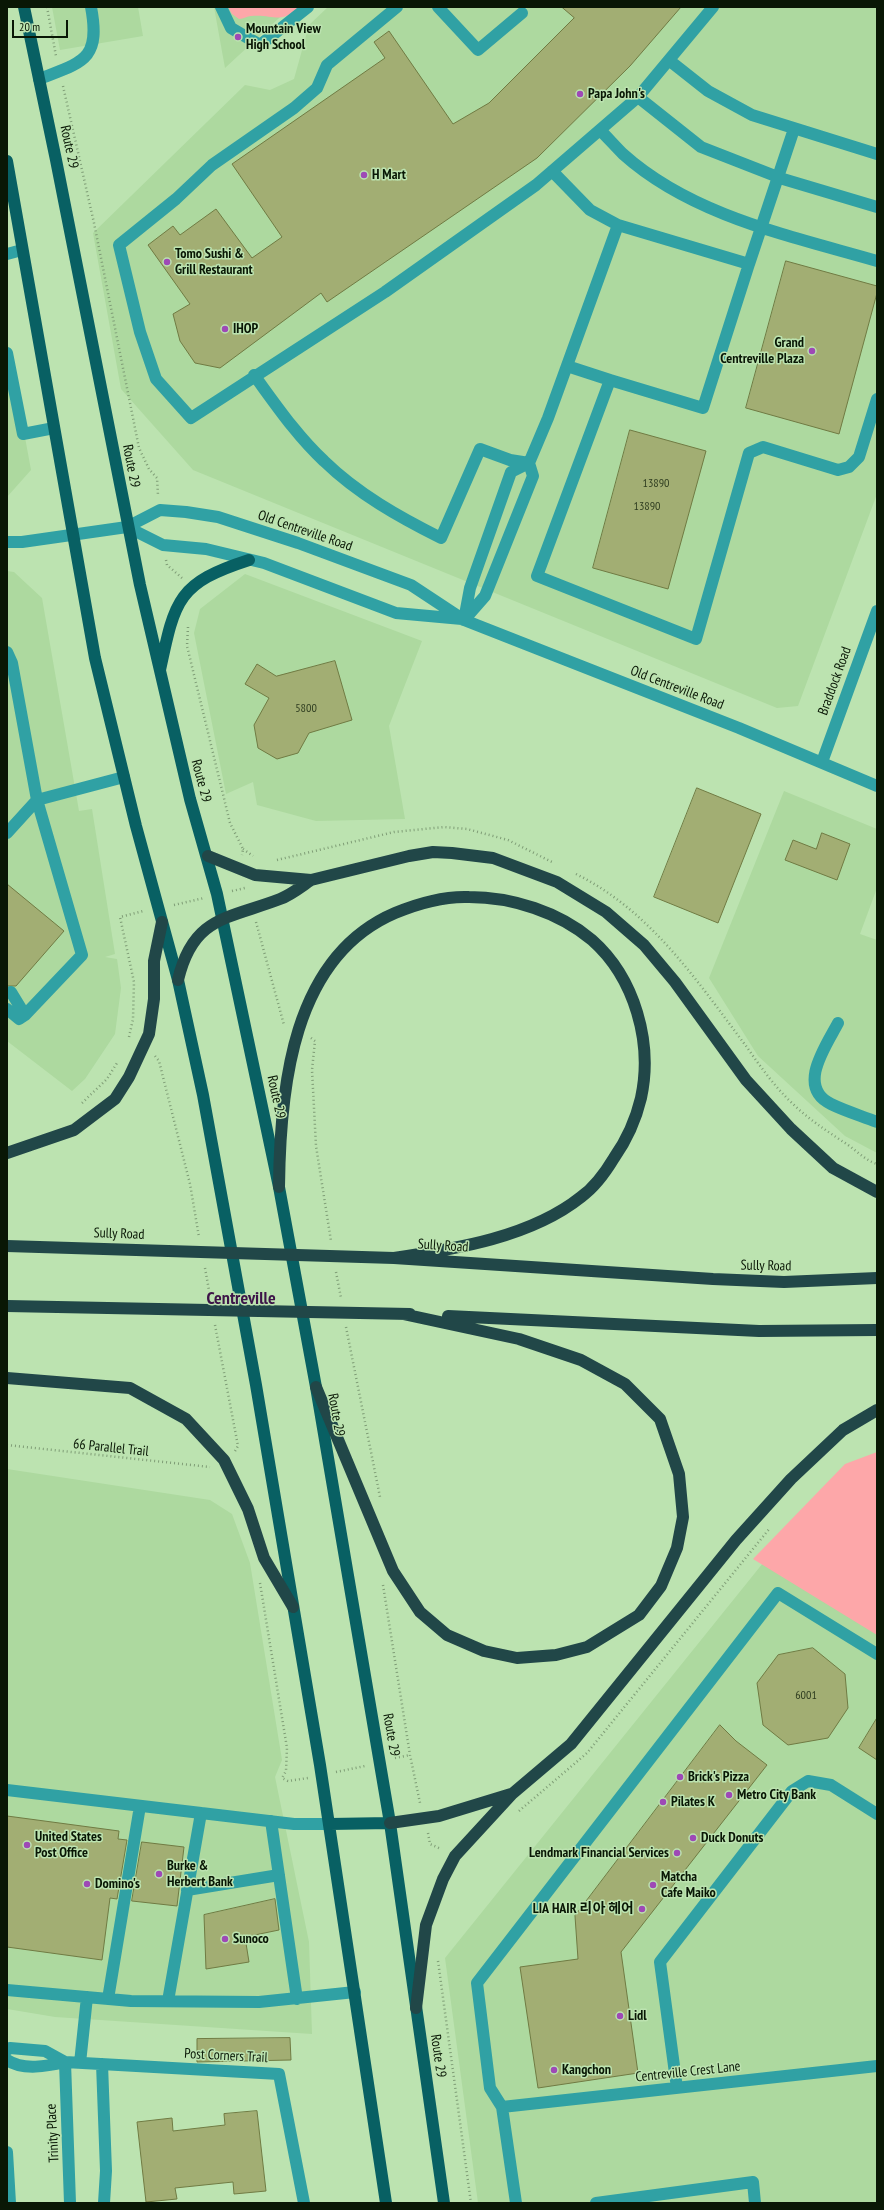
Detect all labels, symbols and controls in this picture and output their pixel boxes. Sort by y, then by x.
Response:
scale bar [14,12,70,38]
text: 20 m [19,19,40,34]
place label: Mountain View High School [246,21,321,54]
marker: Mountain View High School [233,32,243,42]
place label: Papa John's [588,86,645,102]
marker: Papa John's [575,89,585,99]
street label: Route 29 [56,124,82,170]
place label: H Mart [372,167,406,183]
marker: H Mart [359,170,369,180]
place label: Tomo Sushi & Grill Restaurant [175,246,253,278]
marker: Tomo Sushi & Grill Restaurant [162,257,172,267]
place label: IHOP [233,321,258,337]
marker: IHOP [220,324,230,334]
place label: Grand Centreville Plaza [720,335,804,368]
marker: Grand Centreville Plaza [807,346,817,356]
street label: Route 29 [119,443,143,489]
house number: 13890 [643,477,669,491]
house number: 13890 [634,500,660,514]
street label: Old Centreville Road [256,507,354,555]
street label: Braddock Road [815,645,855,717]
street label: Old Centreville Road [628,662,726,714]
house number: 5800 [295,702,317,716]
street label: Route 29 [187,758,215,804]
street label: Route 29 [263,1074,289,1120]
street label: Sully Road [93,1225,145,1243]
street label: Sully Road [417,1236,469,1256]
street label: Sully Road [741,1257,791,1275]
district label: Centreville [206,1288,276,1310]
street label: Route 29 [324,1392,348,1438]
street label: 66 Parallel Trail [72,1436,150,1460]
house number: 6001 [795,1689,817,1703]
street label: Route 29 [379,1712,403,1758]
place label: Brick's Pizza [688,1769,749,1785]
marker: Brick's Pizza [675,1772,685,1782]
place label: Metro City Bank [737,1787,816,1803]
marker: Metro City Bank [724,1790,734,1800]
place label: Pilates K [671,1794,715,1810]
marker: Pilates K [658,1797,668,1807]
place label: United States Post Office [35,1829,102,1862]
place label: Duck Donuts [701,1830,763,1846]
marker: Duck Donuts [688,1833,698,1843]
marker: United States Post Office [22,1840,32,1850]
place label: Lendmark Financial Services [529,1845,669,1861]
marker: Lendmark Financial Services [672,1848,682,1858]
place label: Burke & Herbert Bank [167,1858,233,1890]
marker: Burke & Herbert Bank [154,1869,164,1879]
place label: Matcha Cafe Maiko [661,1869,716,1902]
place label: Domino's [95,1876,140,1892]
marker: Domino's [82,1879,92,1889]
marker: Matcha Cafe Maiko [648,1880,658,1890]
place label: LIA HAIR 리아 헤어 [533,1901,634,1917]
marker: LIA HAIR 리아 헤어 [637,1904,647,1914]
place label: Sunoco [233,1931,269,1947]
marker: Sunoco [220,1934,230,1944]
place label: Lidl [628,2008,647,2024]
marker: Lidl [615,2011,625,2021]
street label: Route 29 [427,2033,449,2079]
street label: Post Corners Trail [184,2045,268,2067]
street label: Centreville Crest Lane [635,2058,741,2086]
place label: Kangchon [562,2062,611,2078]
marker: Kangchon [549,2065,559,2075]
street label: Trinity Place [43,2103,63,2163]

